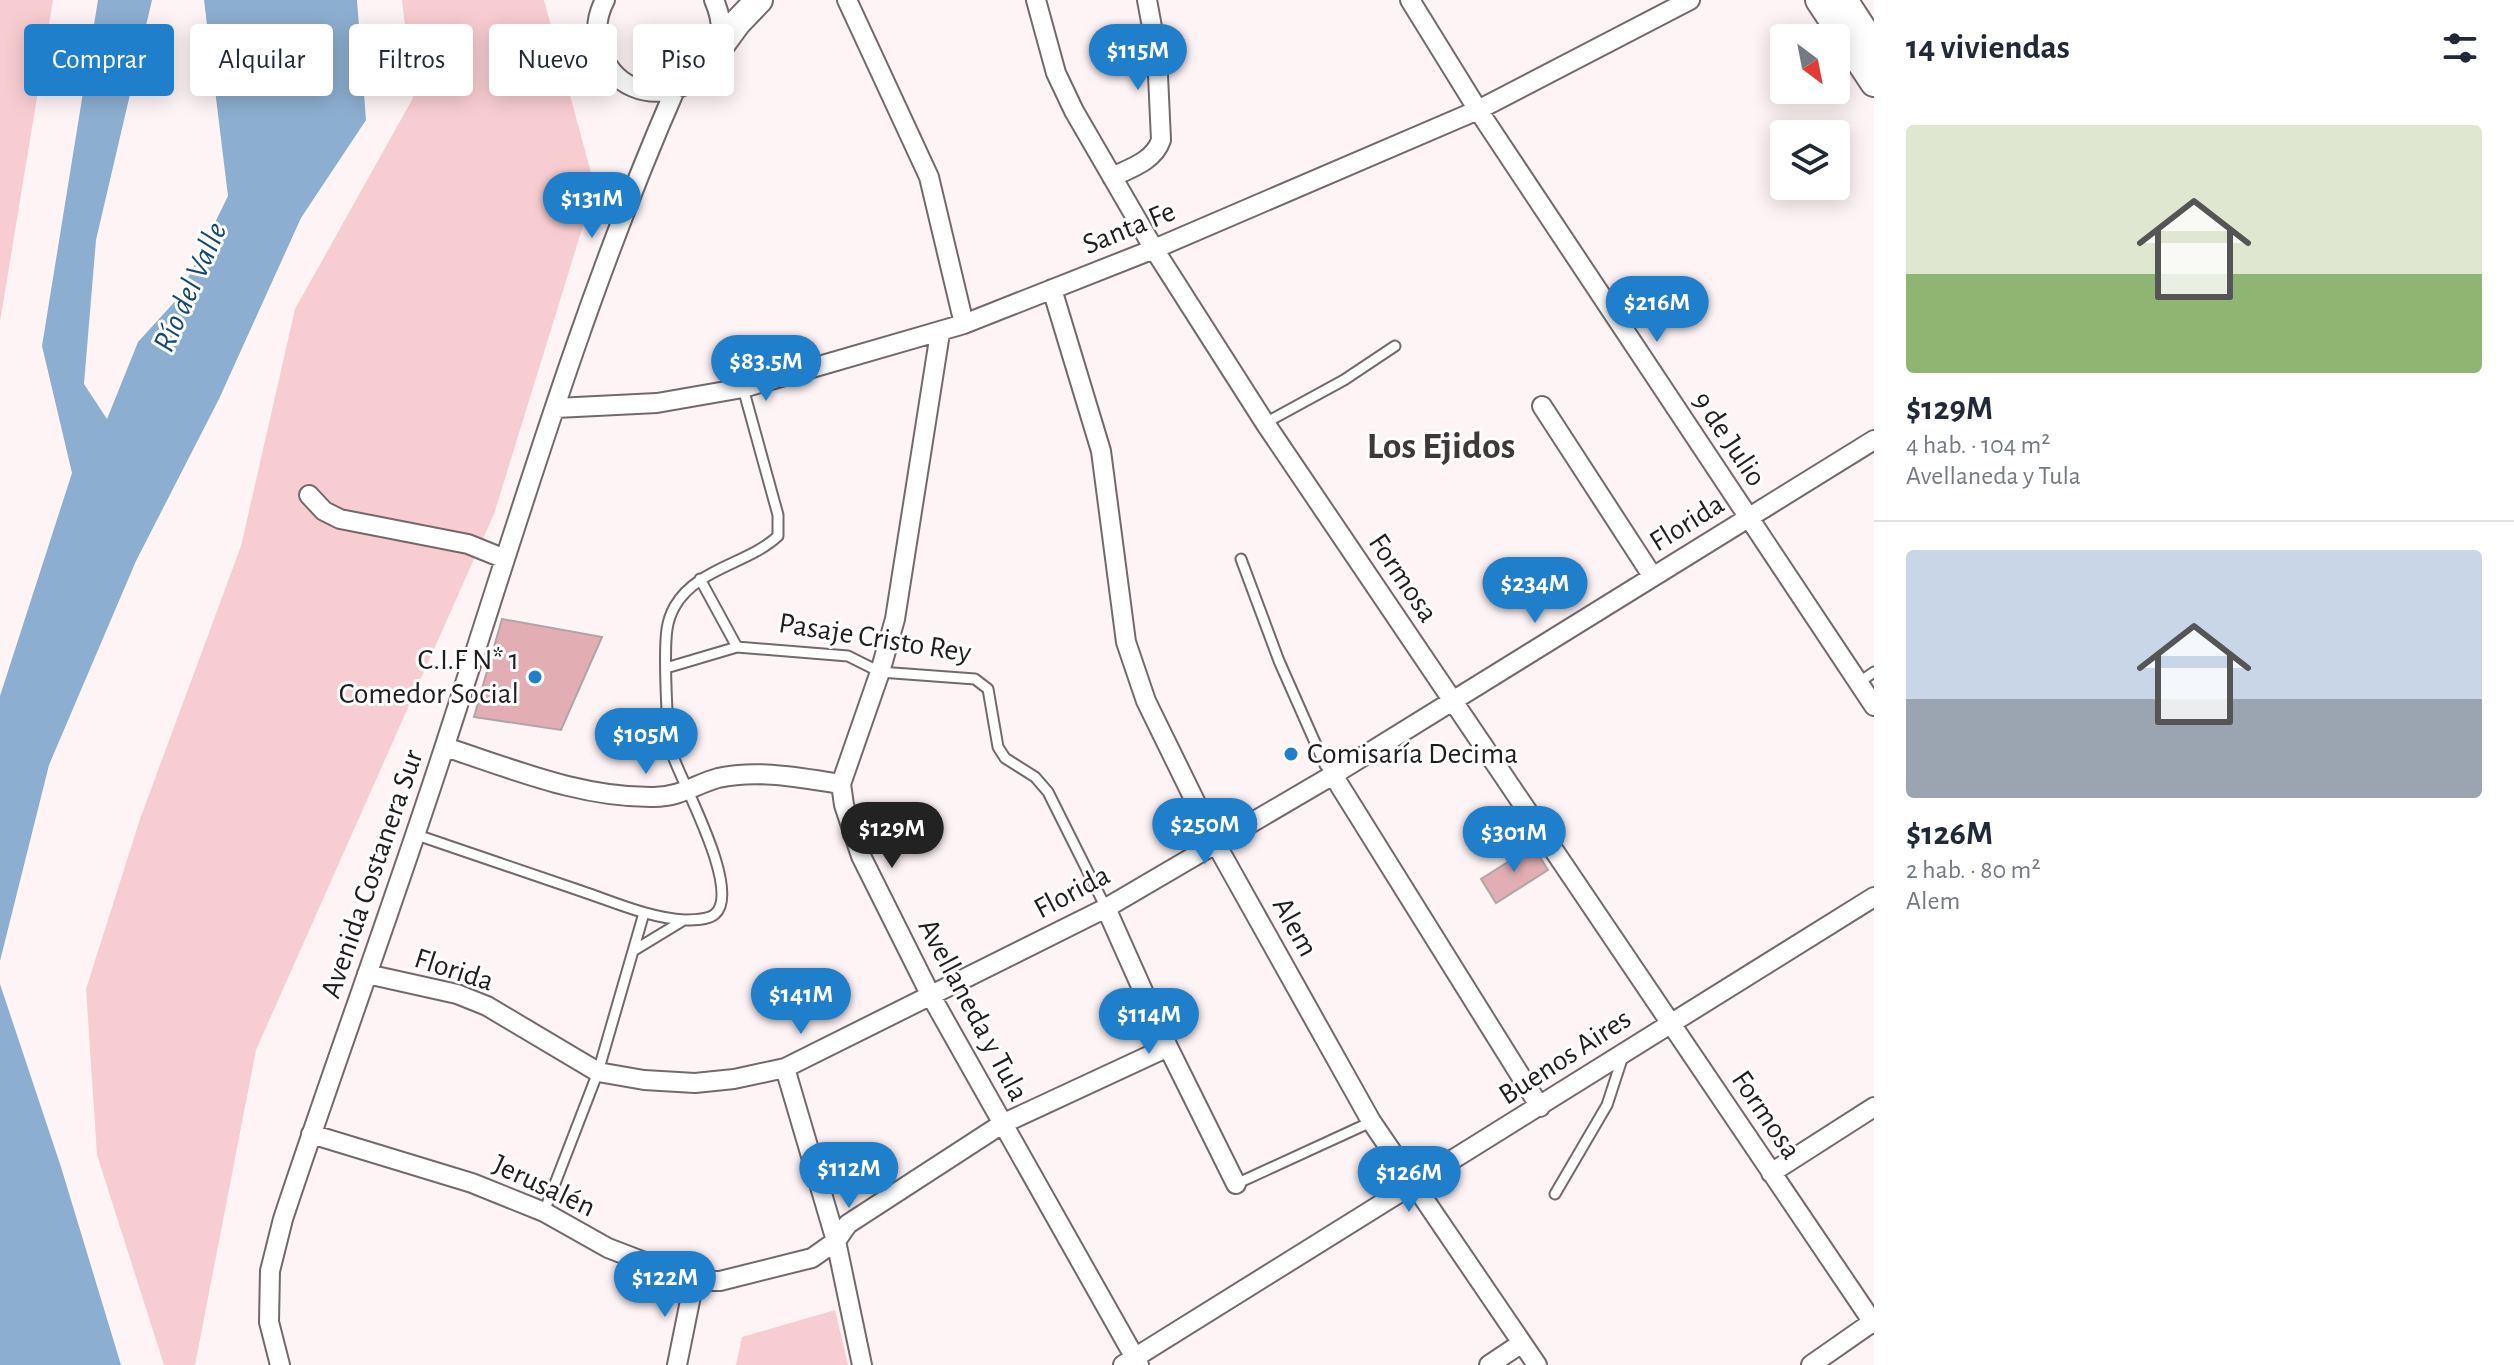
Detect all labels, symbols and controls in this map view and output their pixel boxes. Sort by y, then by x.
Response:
chip: Comprar [24,24,174,96]
chip: Alquilar [190,24,333,96]
chip: Filtros [349,24,473,96]
chip: Nuevo [489,24,617,96]
chip: Piso [633,24,734,96]
pin: $115M [1082,24,1194,92]
north arrow [1770,24,1850,104]
map controls [1770,24,1850,200]
icon: filters [2438,26,2482,70]
text: 14 viviendas [1906,31,2070,65]
text: $115M [1107,37,1169,63]
button: layers [1770,120,1850,200]
pin: $131M [536,172,648,240]
icon: home [2122,177,2266,321]
text: $131M [561,185,623,211]
street label: Santa Fe [1079,196,1179,260]
water label: Río del Valle [147,218,233,356]
pin: $216M [1601,276,1713,344]
text: $216M [1624,289,1690,315]
pin: $83.5M [701,335,831,403]
text: $83.5M [729,348,803,374]
street label: 9 de Julio [1687,386,1771,492]
text: $129M [1906,392,1993,426]
district label: Los Ejidos [1367,428,1515,466]
text: 4 hab. · 104 m² [1906,432,2050,458]
text: Avellaneda y Tula [1906,463,2081,489]
street label: Florida [1645,489,1729,557]
street label: Formosa [1363,528,1443,628]
pin: $234M [1479,557,1591,625]
text: $234M [1501,570,1569,596]
icon: home [2122,602,2266,746]
street label: Pasaje Cristo Rey [777,608,974,668]
place label: C.I.F N* 1 Comedor Social [339,645,519,709]
marker: C.I.F N* 1 Comedor Social [526,668,544,686]
pin: $105M [590,708,702,776]
text: $105M [613,721,679,747]
place label: Comisaría Decima [1307,739,1518,769]
marker: Comisaría Decima [1282,745,1300,763]
street label: Avenida Costanera Sur [315,746,429,1002]
pin: $250M [1149,798,1261,866]
pin: $129M [836,802,948,870]
pin: $301M [1458,806,1570,874]
text: $250M [1170,811,1240,837]
text: $129M [859,815,925,841]
text: $126M [1906,817,1993,851]
text: $301M [1481,819,1547,845]
text: 2 hab. · 80 m² [1906,857,2041,883]
street label: Florida [1029,860,1115,924]
text: Alem [1906,888,1960,914]
street label: Alem [1267,892,1323,962]
street label: Avellaneda y Tula [912,914,1034,1106]
street label: Florida [411,943,497,997]
pin: $141M [745,968,857,1036]
text: $141M [769,981,833,1007]
pin: $114M [1093,988,1205,1056]
text: $114M [1117,1001,1181,1027]
street label: Buenos Aires [1494,1003,1636,1111]
street label: Formosa [1726,1065,1806,1165]
pin: $112M [793,1142,905,1210]
pin: $126M [1353,1146,1465,1214]
street label: Jerusalén [488,1149,600,1223]
text: $112M [817,1155,881,1181]
text: $126M [1376,1159,1442,1185]
pin: $122M [609,1251,721,1319]
text: $122M [632,1264,698,1290]

